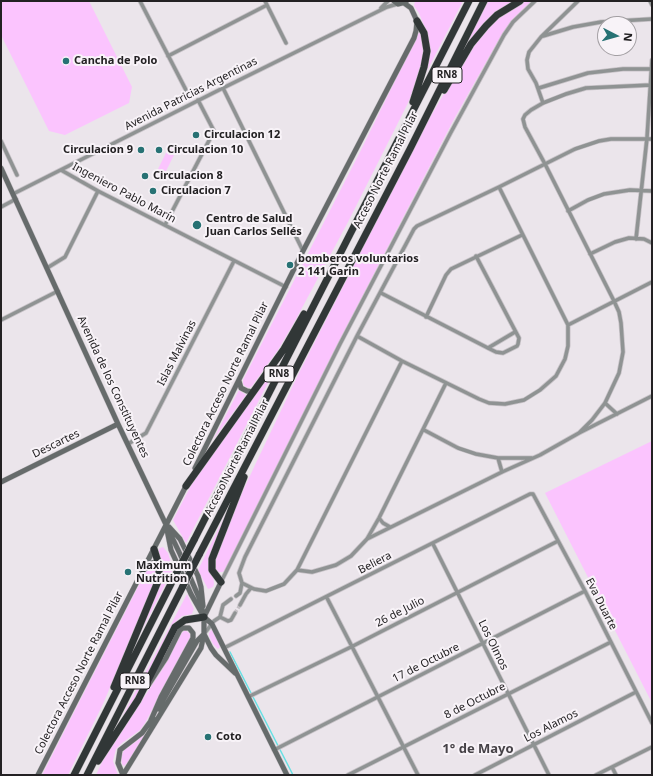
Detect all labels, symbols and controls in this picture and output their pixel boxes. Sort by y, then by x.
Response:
north arrow [597,16,637,56]
text: N [621,32,636,42]
place label: Cancha de Polo [74,54,157,68]
street label: Avenida Patricias Argentinas [122,55,260,133]
marker: Cancha de Polo [61,56,71,66]
road number: RN8 [432,67,462,83]
street label: Acceso Norte Ramal Pilar [351,109,421,231]
place label: Circulacion 12 [204,128,280,142]
marker: Circulacion 12 [191,130,201,140]
place label: Circulacion 9 [63,143,133,157]
place label: Circulacion 10 [167,143,243,157]
marker: Circulacion 9 [136,145,146,155]
marker: Circulacion 10 [154,145,164,155]
street label: Ingeniero Pablo Marín [70,160,178,226]
place label: Circulacion 8 [153,169,223,183]
marker: Circulacion 8 [140,171,150,181]
place label: Circulacion 7 [161,184,231,198]
marker: Circulacion 7 [148,186,158,196]
place label: Centro de Salud Juan Carlos Sellés [206,212,302,238]
marker: Centro de Salud Juan Carlos Sellés [191,219,203,231]
place label: bomberos voluntarios 2 141 Garin [298,252,419,278]
marker: bomberos voluntarios 2 141 Garin [285,260,295,270]
street label: Colectora Acceso Norte Ramal Pilar [180,300,272,468]
street label: Avenida de los Constituyentes [74,314,152,460]
street label: Islas Malvinas [155,318,199,388]
road number: RN8 [264,366,294,382]
street label: Acceso Norte Ramal Pilar [202,397,272,519]
street label: Descartes [30,427,82,461]
street label: Beliera [356,549,394,577]
place label: Maximum Nutrition [136,559,191,585]
marker: Maximum Nutrition [123,567,133,577]
street label: Eva Duarte [582,576,620,632]
street label: Colectora Acceso Norte Ramal Pilar [32,589,126,757]
street label: 26 de Julio [373,594,427,630]
street label: Los Olmos [475,618,511,672]
street label: 17 de Octubre [390,641,462,685]
road number: RN8 [120,673,150,689]
street label: 8 de Octubre [442,680,508,722]
street label: Los Alamos [522,707,580,745]
place label: Coto [216,730,242,744]
marker: Coto [203,732,213,742]
district label: 1° de Mayo [442,741,514,757]

